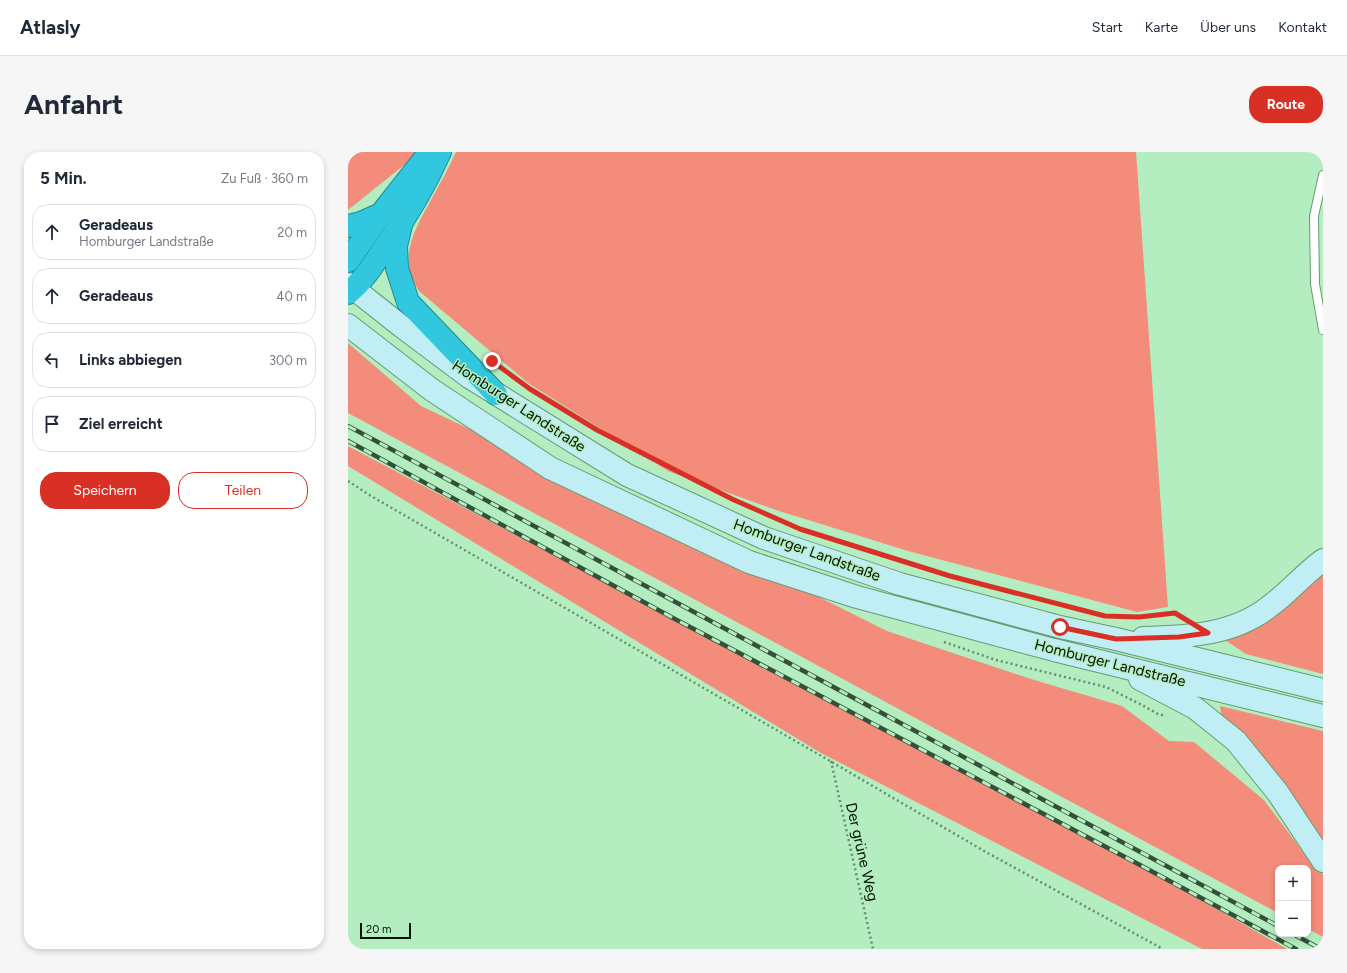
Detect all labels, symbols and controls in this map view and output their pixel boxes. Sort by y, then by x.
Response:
text: Atlasly [20,16,80,39]
text: Start [1092,19,1123,36]
text: Karte [1145,19,1178,36]
text: Über uns [1200,19,1256,36]
text: Kontakt [1278,19,1327,36]
button: Route [1249,86,1323,123]
text: Anfahrt [24,87,123,121]
text: 5 Min. [40,168,87,188]
text: Zu Fuß · 360 m [221,171,308,186]
text: Geradeaus [79,216,153,234]
icon: ahead [41,221,63,243]
text: 20 m [277,225,307,240]
text: Homburger Landstraße [79,234,214,249]
icon: ahead [41,285,63,307]
text: Geradeaus [79,287,153,305]
text: 40 m [276,289,307,304]
icon: left [41,349,63,371]
text: Links abbiegen [79,351,182,369]
route end [483,352,501,370]
text: 300 m [269,353,307,368]
street label: Homburger Landstraße [449,356,589,456]
icon: arrive [41,413,63,435]
text: Ziel erreicht [79,415,163,433]
button: Speichern [40,472,170,509]
button: Teilen [178,472,308,509]
street label: Homburger Landstraße [731,515,883,585]
route start [1051,618,1069,636]
street label: Homburger Landstraße [1032,635,1188,691]
street label: Der grüne Weg [842,801,882,903]
map controls [1275,865,1311,937]
button: + [1275,865,1311,901]
button: − [1275,901,1311,937]
scale bar [360,921,411,940]
text: 20 m [366,923,391,936]

